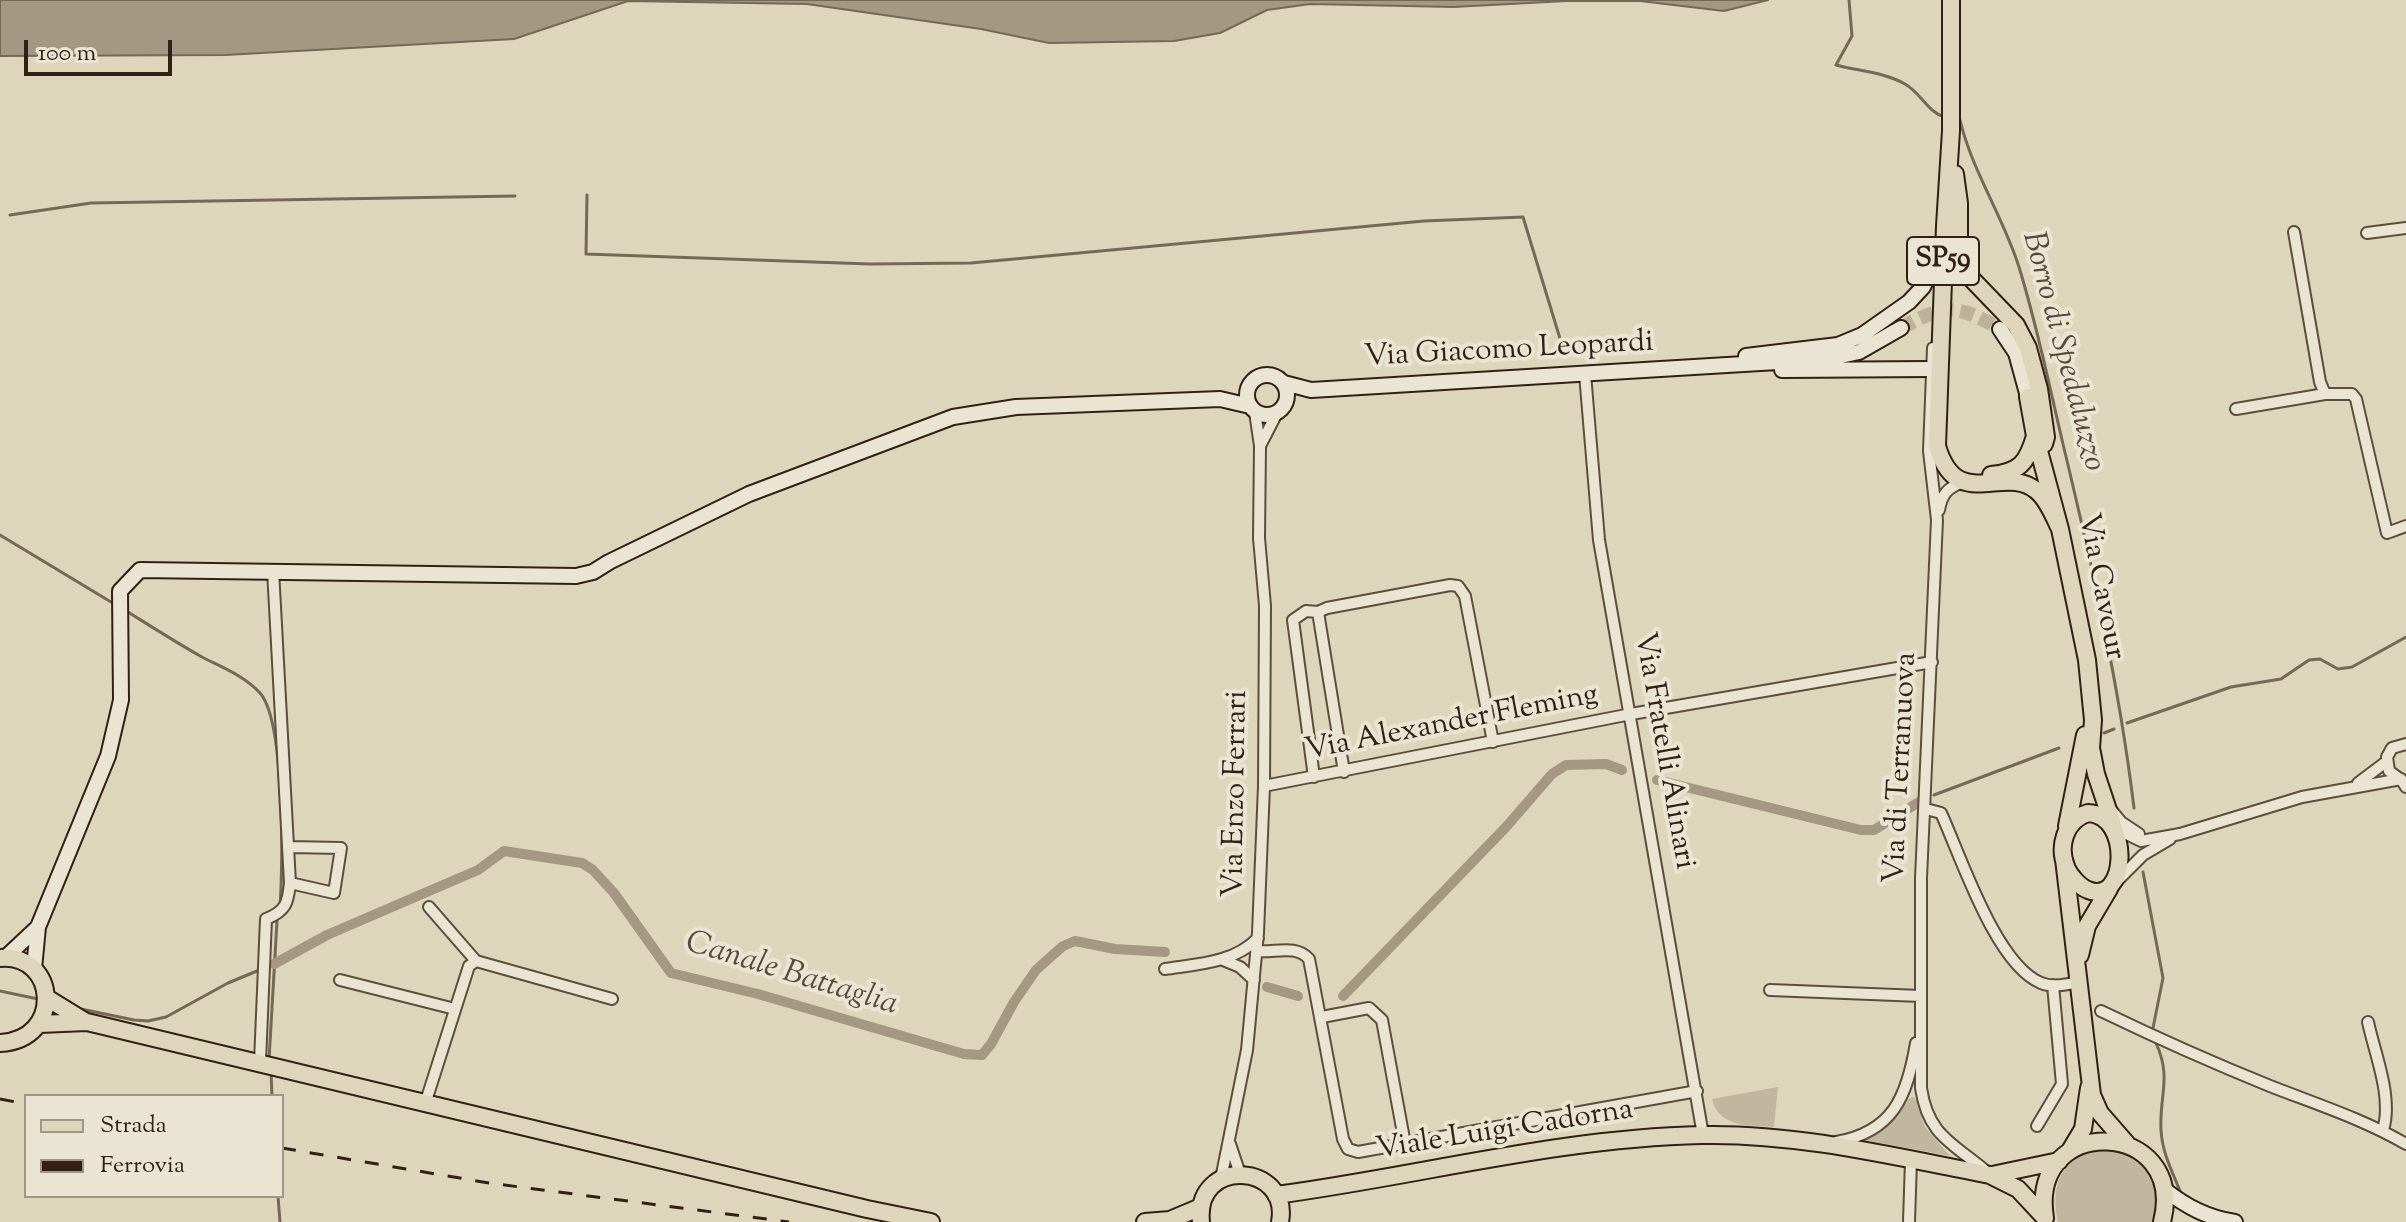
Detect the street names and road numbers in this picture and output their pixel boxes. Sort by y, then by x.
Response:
road number: SP59 [1907,237,1979,285]
street label: Via Giacomo Leopardi [1363,326,1655,378]
street label: Via Cavour [2067,511,2131,663]
street label: Via Fratelli Alinari [1623,630,1701,872]
street label: Via di Terranuova [1879,651,1927,885]
street label: Via Alexander Fleming [1303,679,1601,771]
street label: Via Enzo Ferrari [1218,690,1258,898]
street label: Viale Luigi Cadorna [1374,1094,1636,1170]

